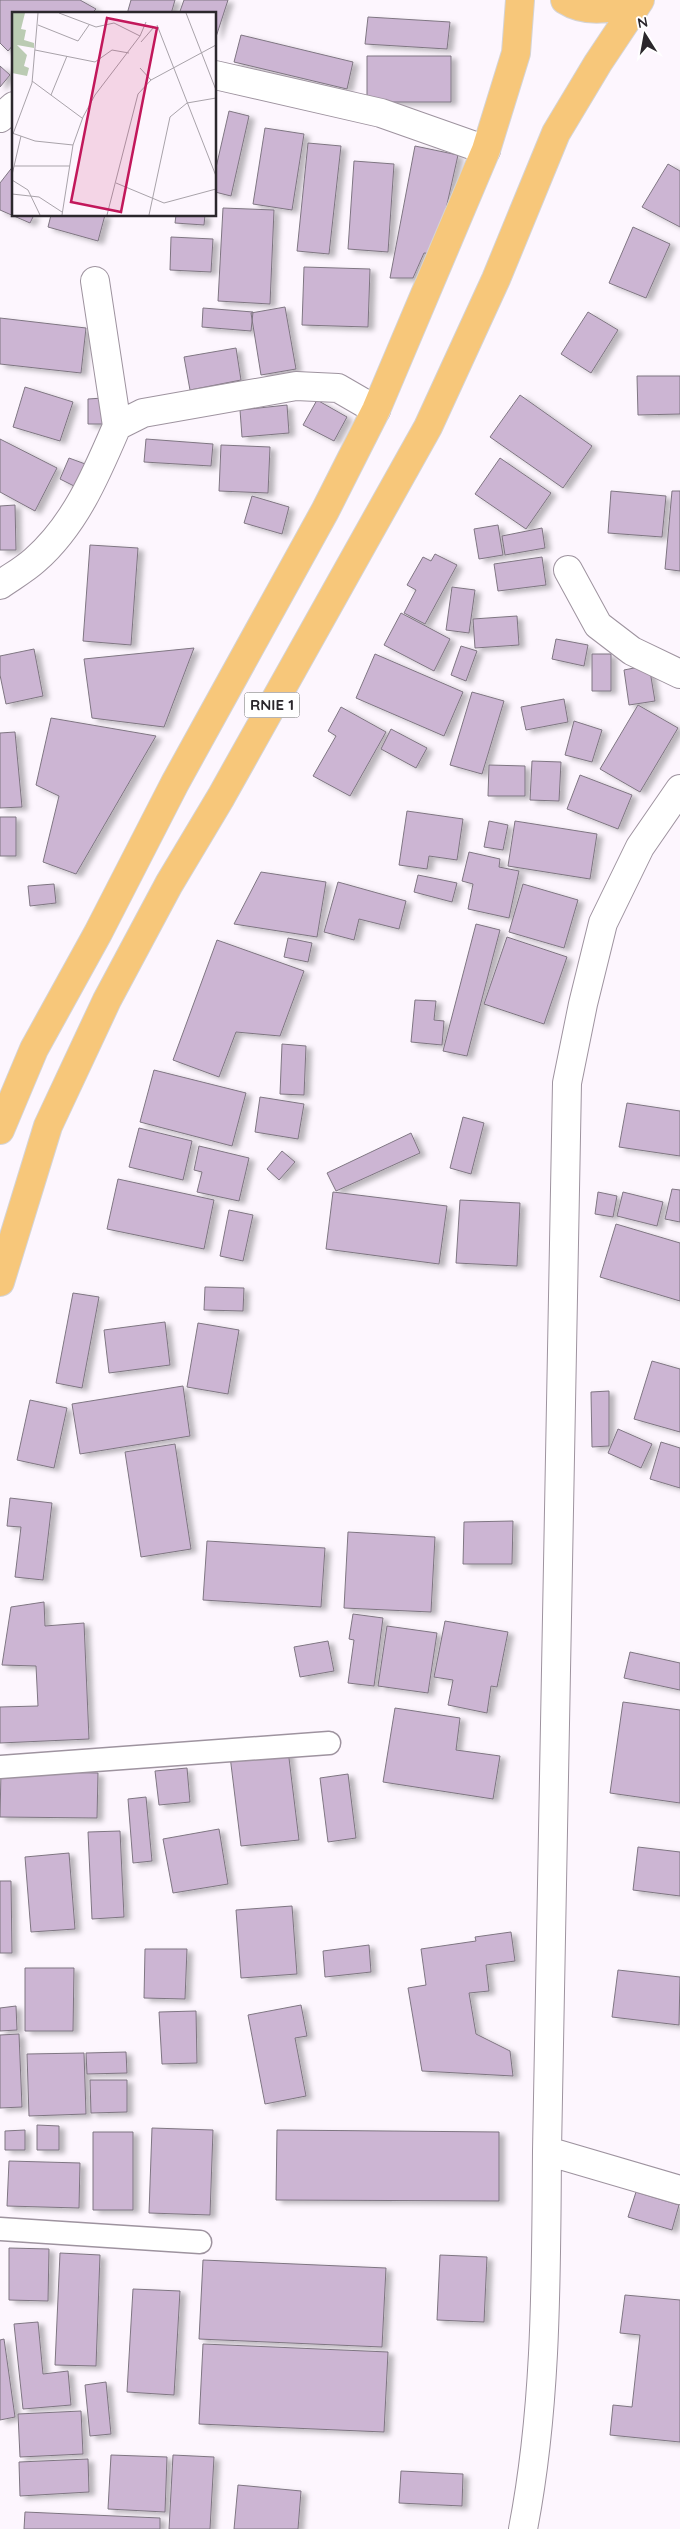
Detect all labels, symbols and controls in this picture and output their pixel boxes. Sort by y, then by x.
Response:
north arrow [620,10,670,60]
inset map [12,12,216,216]
text: N [636,12,649,32]
road number: RNIE 1 [244,692,300,718]

